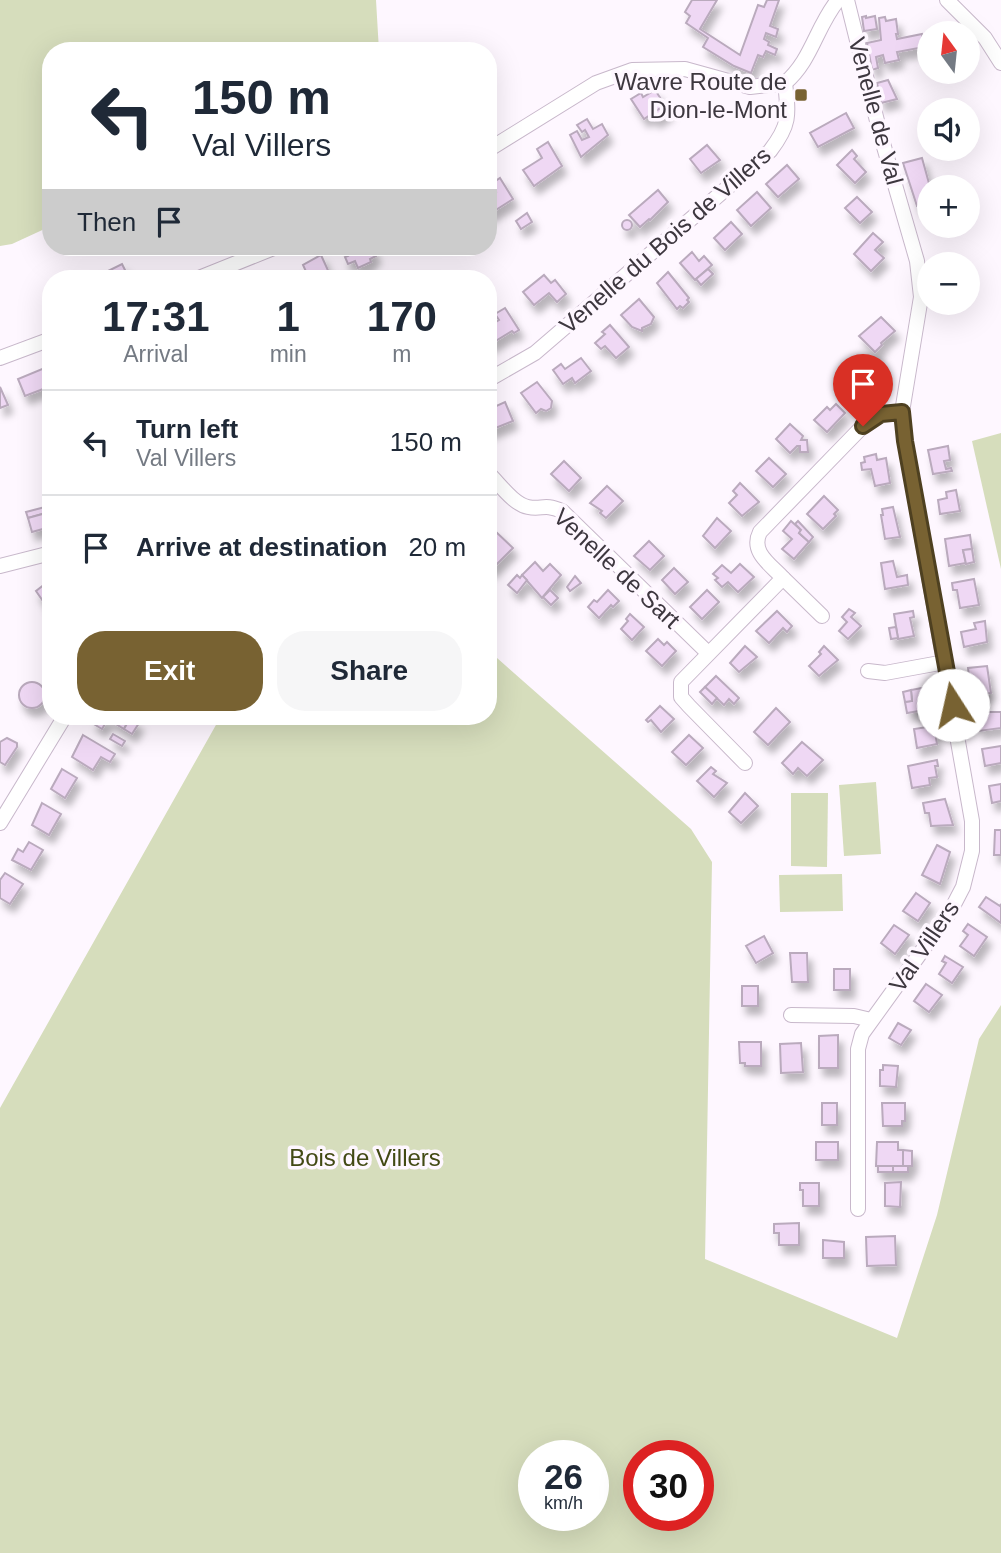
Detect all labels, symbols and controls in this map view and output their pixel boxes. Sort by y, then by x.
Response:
north arrow [917,21,980,84]
map controls [917,21,980,315]
street label: Venelle de Val [843,34,909,188]
place label: Wavre Route de Dion-le-Mont [614,68,787,123]
icon: left [77,70,168,161]
text: 150 m [192,70,331,124]
marker: Wavre Route de Dion-le-Mont [793,87,809,103]
button: sound [917,98,980,161]
text: Val Villers [192,127,331,163]
street label: Venelle du Bois de Villers [554,141,776,339]
button: + [917,175,980,238]
icon: arrive [150,203,188,241]
text: Then [77,207,136,237]
button: − [917,252,980,315]
text: 17:31 [102,293,210,340]
text: 1 [276,293,300,340]
text: 170 [367,293,437,340]
text: Arrival [123,341,188,367]
text: min [270,341,307,367]
text: m [392,341,411,367]
pin [833,354,893,426]
icon: arrive [844,365,882,403]
text: Turn left [136,414,238,444]
icon: left [77,424,115,462]
text: 150 m [390,427,462,457]
text: Val Villers [136,445,236,471]
street label: Venelle de Sart [548,503,686,634]
icon: arrive [77,529,115,567]
text: Arrive at destination [136,532,387,562]
text: 20 m [408,532,466,562]
button: Exit [77,631,263,711]
button: Share [277,631,462,711]
position arrow [916,668,990,742]
street label: Val Villers [884,895,964,997]
park label: Bois de Villers [289,1144,441,1171]
speed limit sign: 30 [623,1440,714,1531]
text: 26 [544,1457,583,1496]
text: km/h [544,1493,583,1513]

